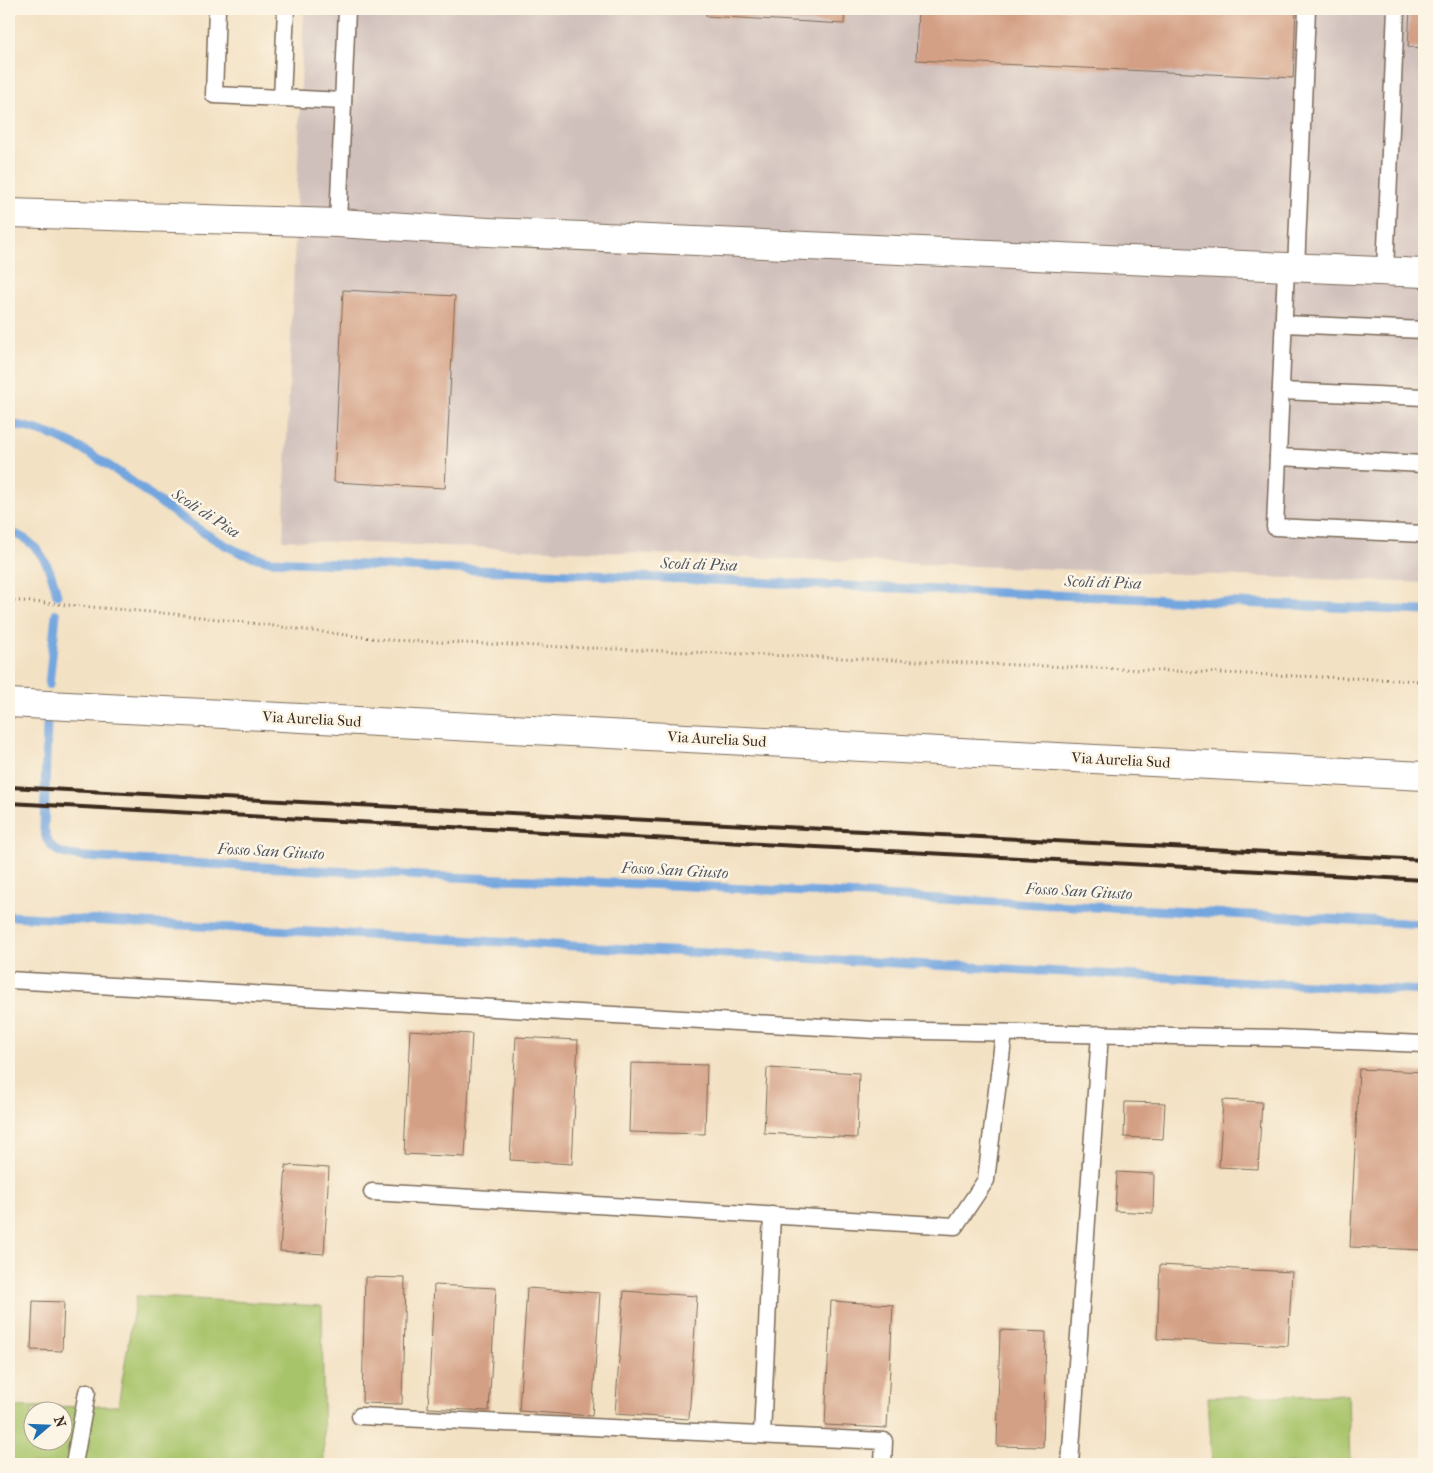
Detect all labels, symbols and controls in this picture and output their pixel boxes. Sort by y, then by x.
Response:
water label: Scoli di Pisa [168,483,244,542]
water label: Scoli di Pisa [659,553,738,575]
water label: Scoli di Pisa [1063,571,1142,593]
street label: Via Aurelia Sud [261,707,363,731]
street label: Via Aurelia Sud [666,727,768,751]
street label: Via Aurelia Sud [1070,748,1172,772]
water label: Fosso San Giusto [216,839,325,863]
water label: Fosso San Giusto [620,858,729,882]
water label: Fosso San Giusto [1024,879,1133,903]
north arrow [22,1400,72,1450]
text: N [50,1414,70,1430]

